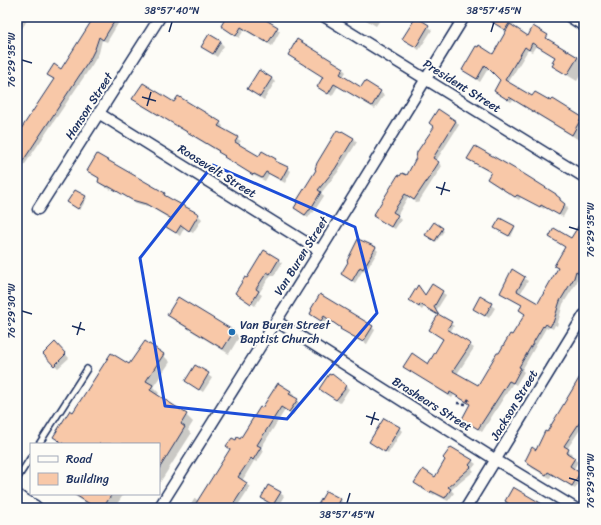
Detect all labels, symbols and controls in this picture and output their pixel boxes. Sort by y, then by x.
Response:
text: 38°57'40"N [145,2,200,20]
text: 38°57'45"N [467,2,521,20]
text: 76°29'35"W [3,32,21,87]
street label: President Street [418,53,506,119]
street label: Hanson Street [59,67,120,144]
street label: Roosevelt Street [173,138,261,204]
text: 76°29'35"W [582,202,600,257]
street label: Van Buren Street [268,211,335,300]
text: 76°29'30"W [3,283,21,338]
place label: Van Buren Street Baptist Church [240,314,331,350]
marker: Van Buren Street Baptist Church [227,327,237,337]
street label: Jackson Street [484,365,544,446]
street label: Brashears Street [388,371,476,437]
legend [30,443,160,495]
text: Road [66,448,93,470]
text: 76°29'30"W [582,453,600,508]
text: Building [66,468,109,490]
text: 38°57'45"N [320,506,374,524]

